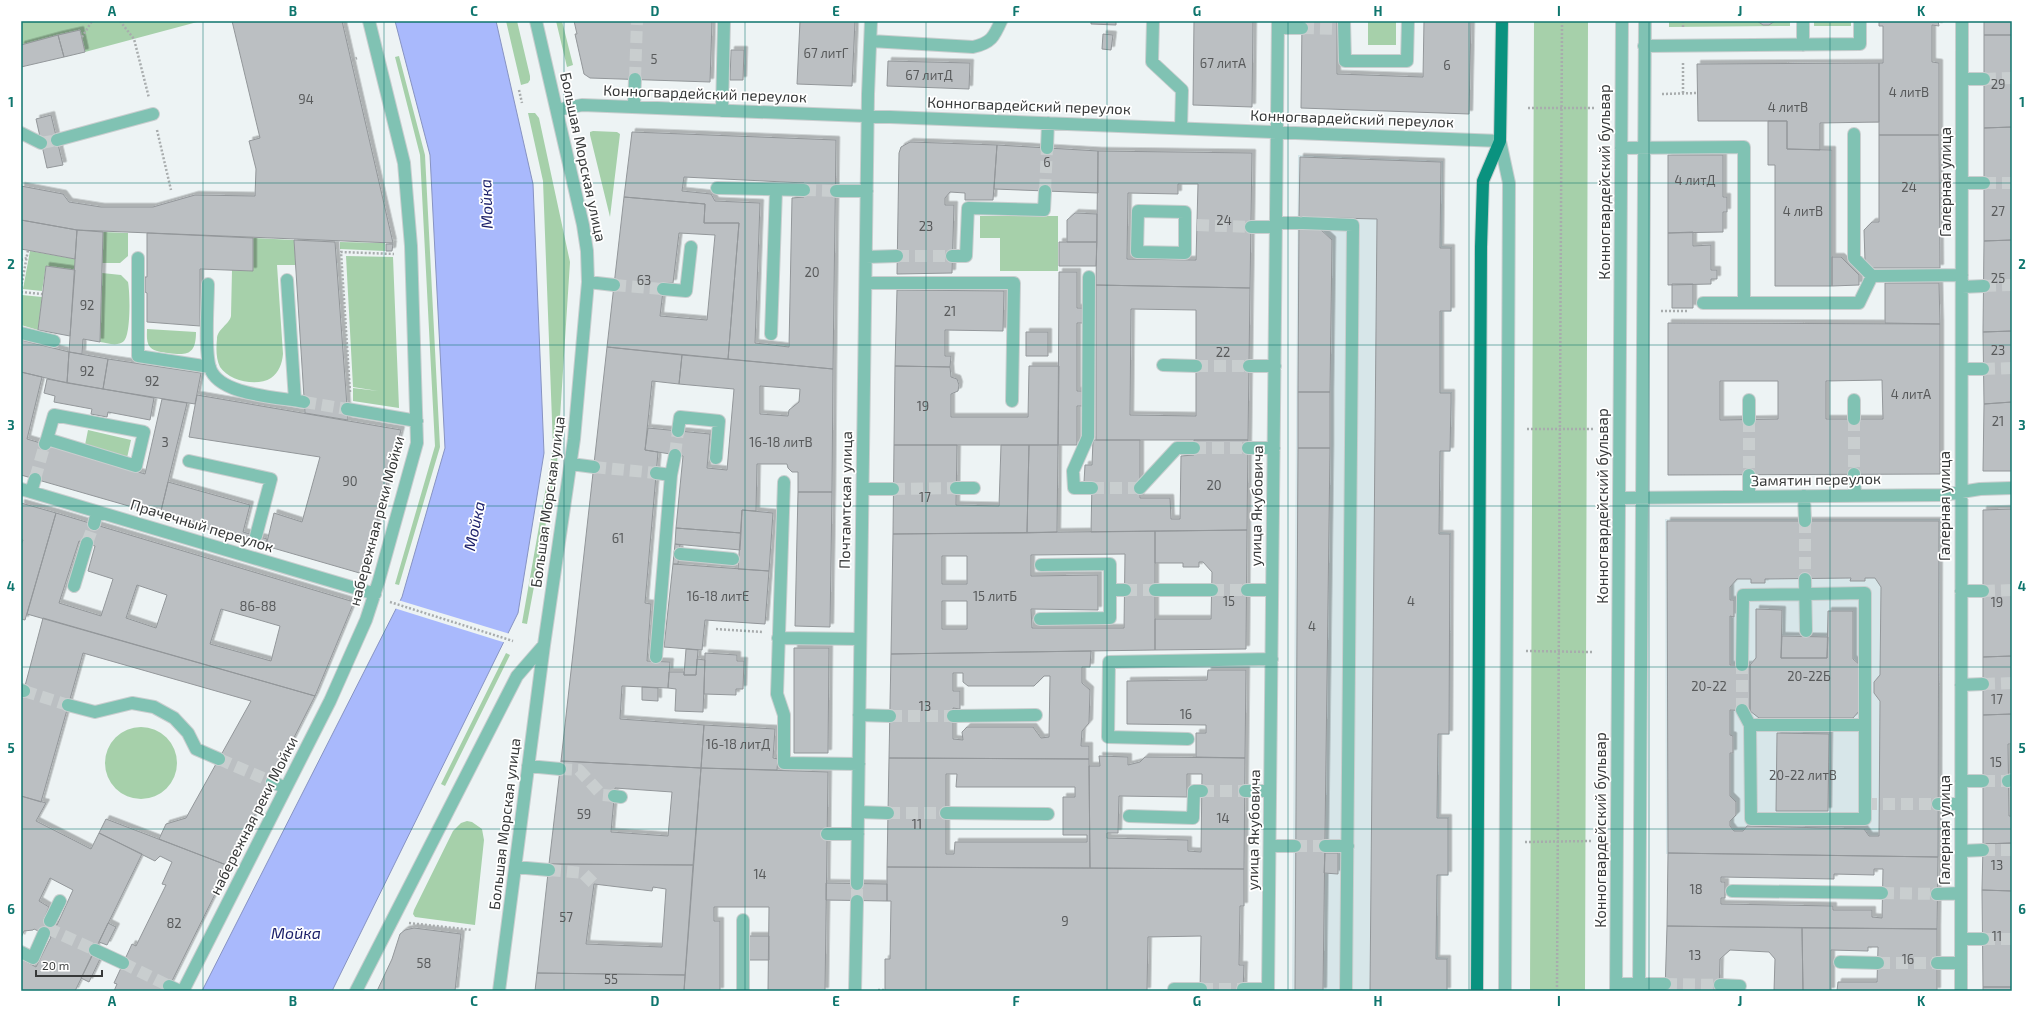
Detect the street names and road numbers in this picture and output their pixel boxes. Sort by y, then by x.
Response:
street label: Большая Морская улица [556,70,611,243]
street label: Конногвардейский переулок [603,80,807,107]
street label: Конногвардейский бульвар [1595,84,1614,280]
street label: Конногвардейский переулок [927,92,1131,119]
street label: Конногвардейский переулок [1250,105,1454,132]
street label: Галерная улица [1936,127,1955,237]
street label: Конногвардейский бульвар [1593,408,1612,604]
street label: Большая Морская улица [526,415,569,589]
street label: Почтамтская улица [835,431,856,569]
street label: набережная реки Мойки [345,434,407,608]
street label: улица Якубовича [1246,445,1267,567]
street label: Галерная улица [1935,451,1954,561]
street label: Замятин переулок [1751,469,1881,490]
street label: Прачечный переулок [128,495,276,556]
street label: Конногвардейский бульвар [1591,732,1610,928]
street label: набережная реки Мойки [205,733,301,898]
street label: Большая Морская улица [485,737,524,911]
street label: улица Якубовича [1243,769,1264,891]
street label: Галерная улица [1935,775,1954,885]

